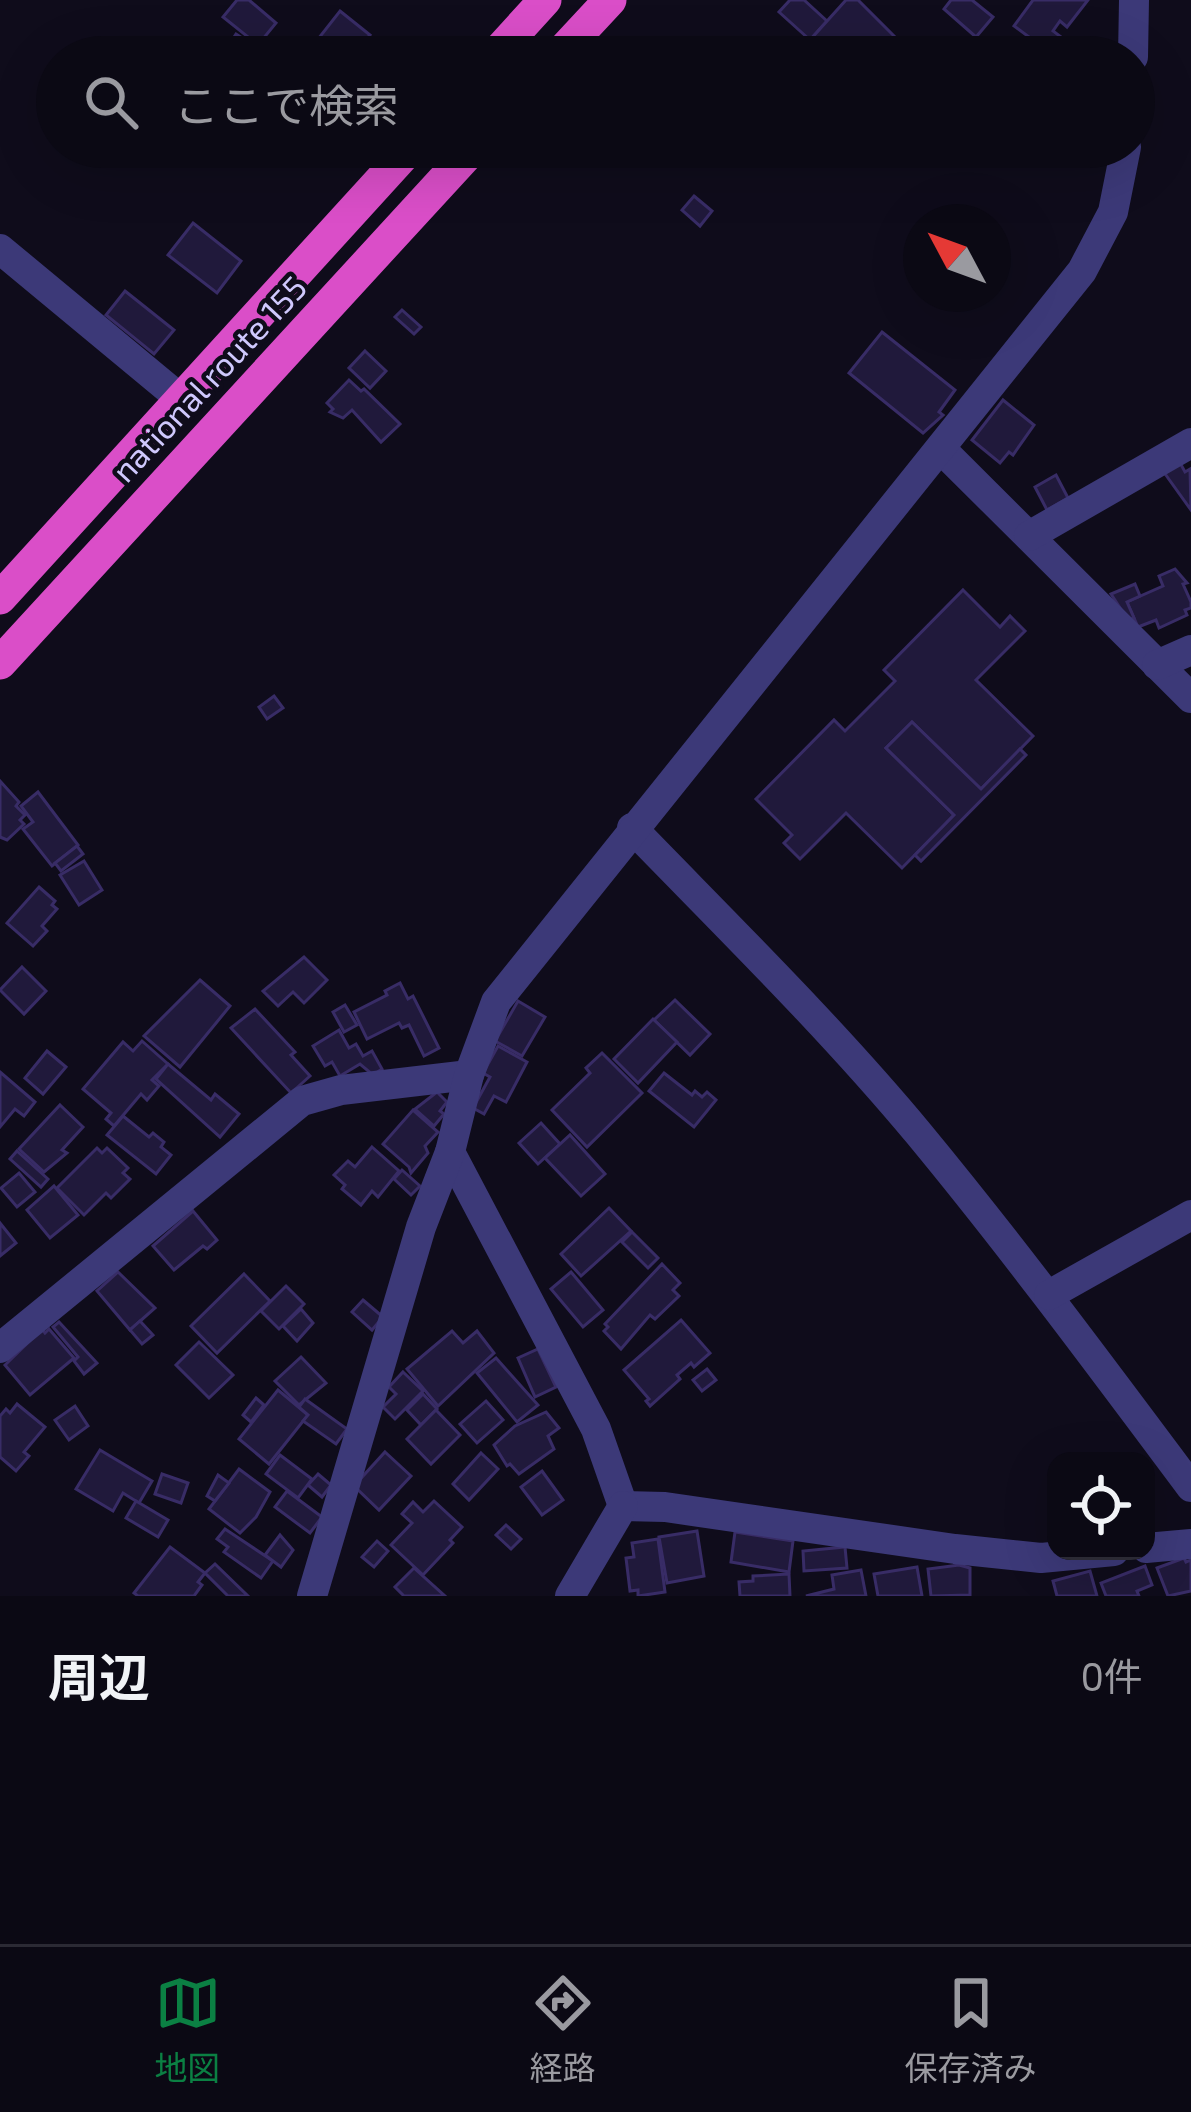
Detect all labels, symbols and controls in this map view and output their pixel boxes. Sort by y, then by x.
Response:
search box [36,36,1155,168]
icon: search [78,69,144,135]
text: ここで検索 [174,77,399,131]
north arrow [903,204,1011,312]
street label: national route 155 [103,267,314,490]
map controls [1047,1452,1155,1560]
button: locate [1047,1452,1155,1560]
text: 周辺 [48,1645,150,1706]
text: 0件 [1080,1652,1143,1699]
tab: 地図 [155,1970,221,2090]
tab: 経路 [530,1970,596,2090]
tab: 保存済み [905,1970,1037,2090]

